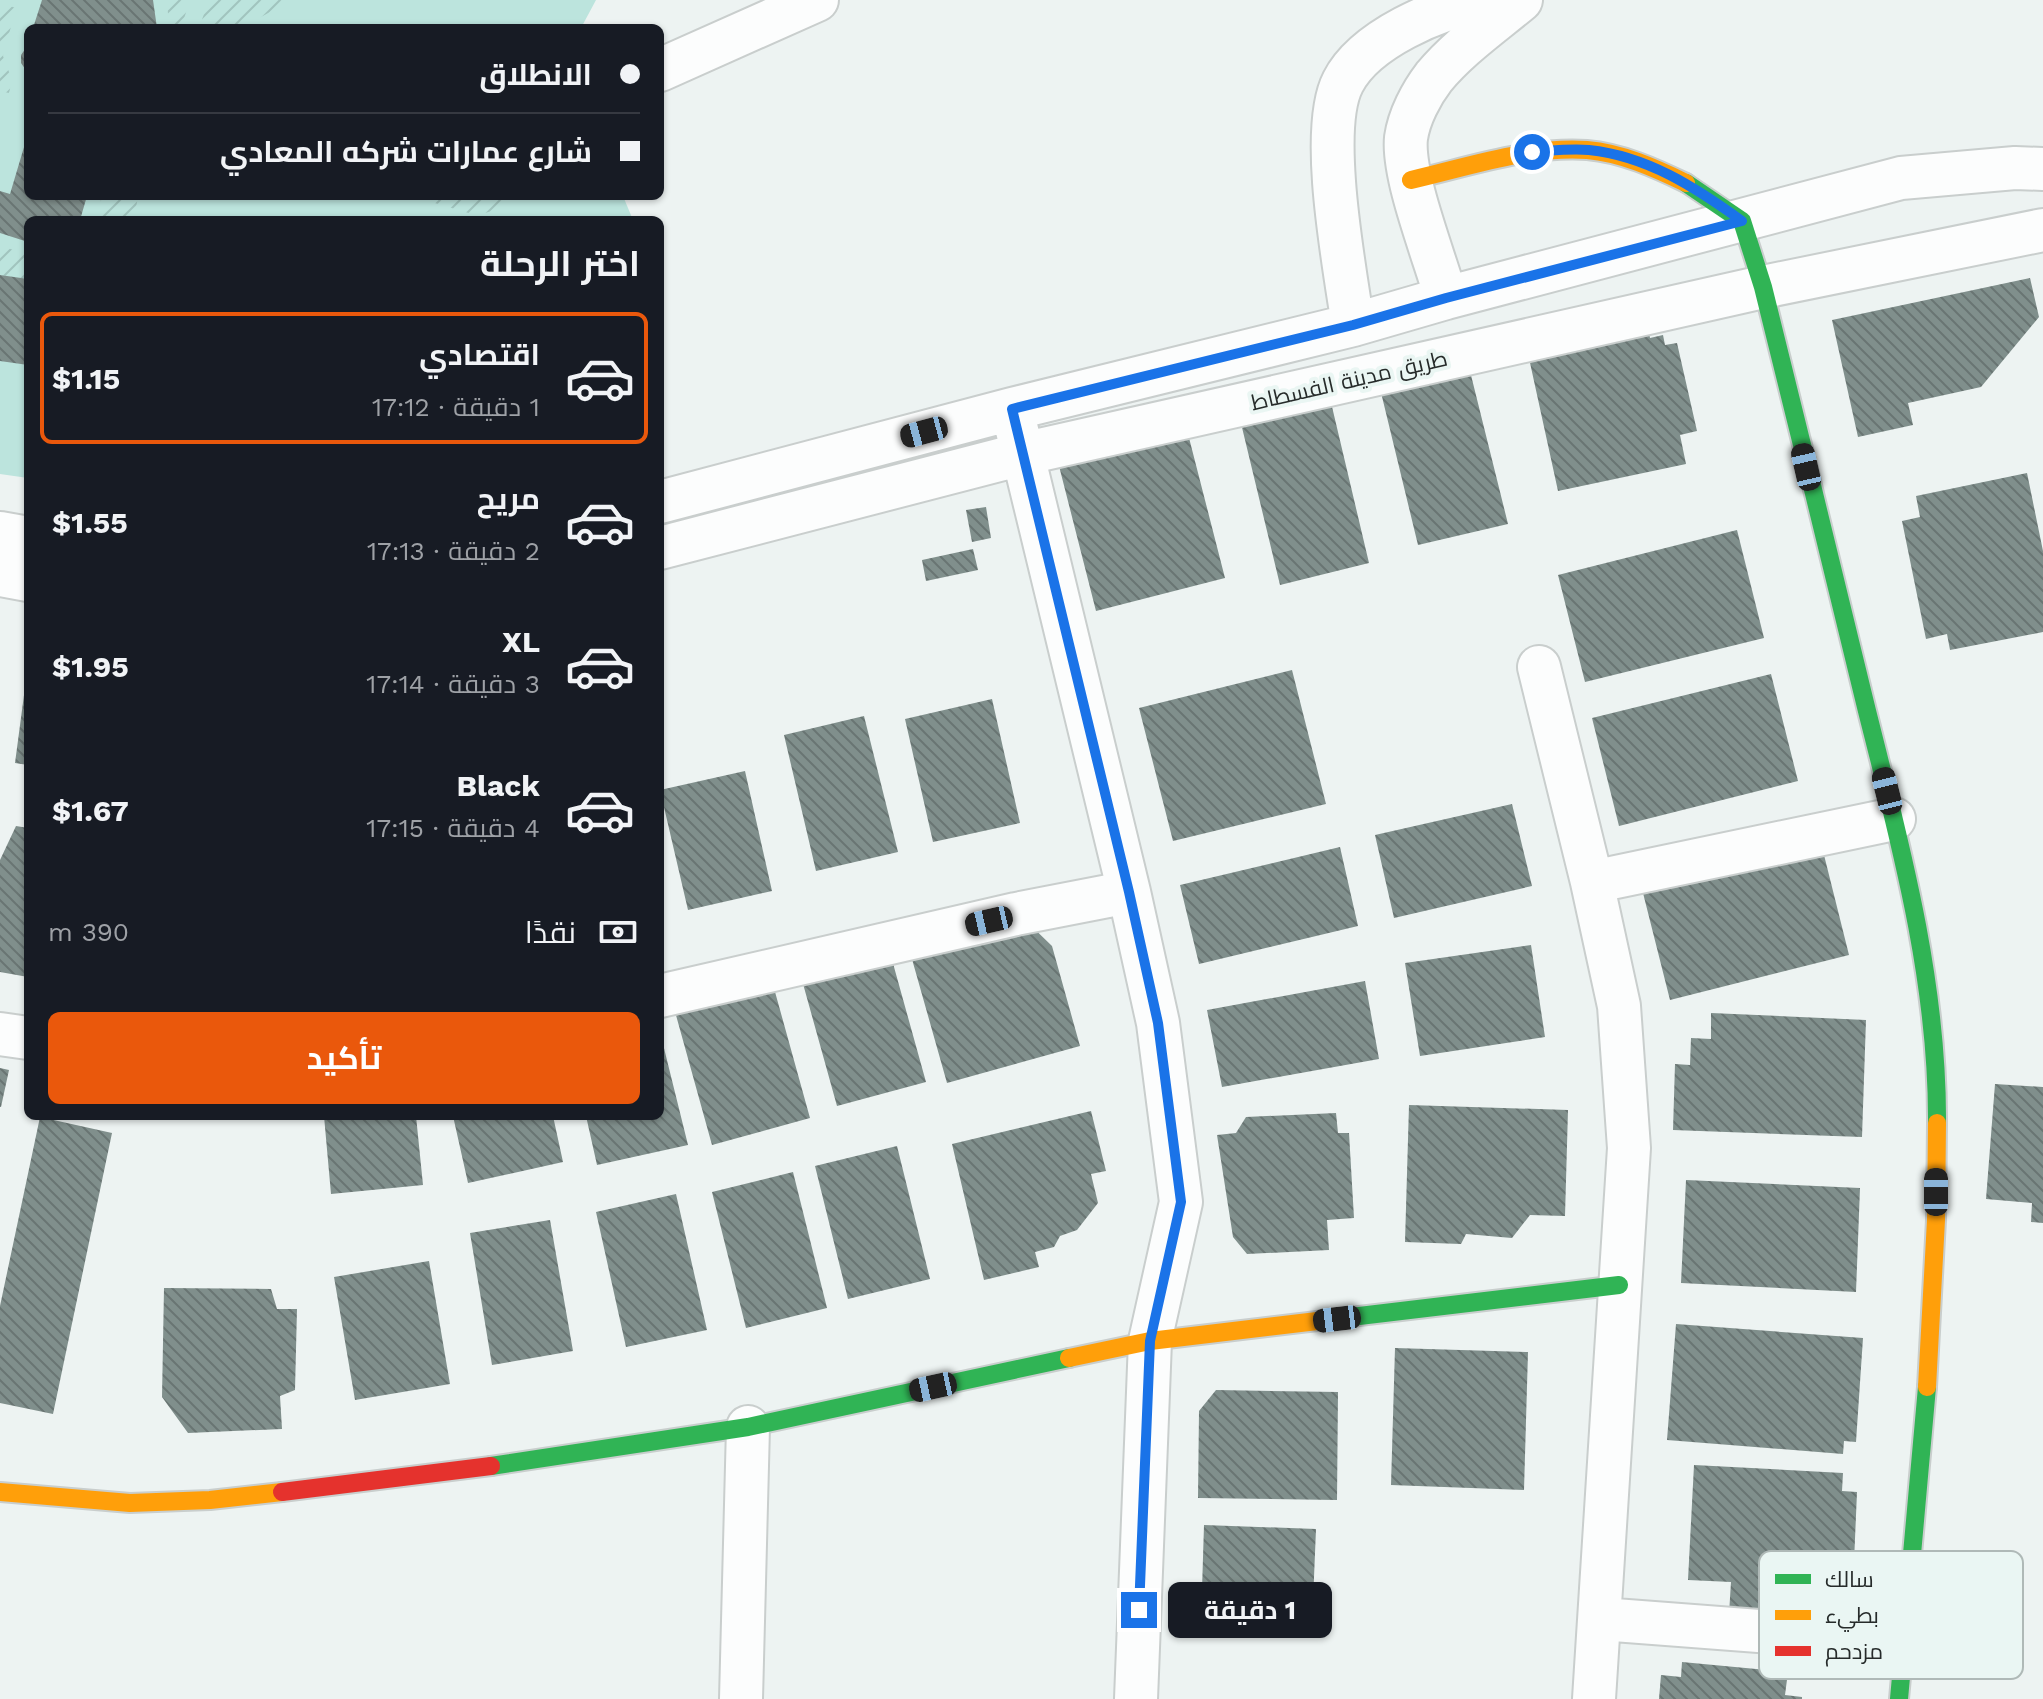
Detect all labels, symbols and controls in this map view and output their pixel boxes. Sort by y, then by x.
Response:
text: الانطلاق [479,57,592,92]
text: شارع عمارات شركه المعادي [220,134,592,169]
route start [1514,134,1550,170]
text: اختر الرحلة [480,243,640,285]
text: اقتصادي [419,337,540,372]
icon: car [564,342,636,414]
street label: طريق مدينة الفسطاط [1248,346,1450,416]
text: $1.15 [52,361,120,396]
text: 1 دقيقة · 17:12 [372,392,540,422]
car [898,414,950,450]
car [1789,441,1823,493]
text: مريح [477,481,540,516]
icon: car [564,486,636,558]
text: $1.55 [52,505,128,540]
text: 2 دقيقة · 17:13 [367,536,540,566]
text: XL [502,624,540,659]
icon: car [564,630,636,702]
text: $1.95 [52,649,129,684]
text: 3 دقيقة · 17:14 [366,669,540,699]
car [1870,765,1904,817]
text: Black [457,768,540,803]
icon: car [564,774,636,846]
text: $1.67 [52,793,129,828]
text: 4 دقيقة · 17:15 [366,813,540,843]
car [963,904,1015,938]
icon: cash [596,910,640,954]
text: نقدًا [525,915,576,950]
text: 390 m [48,917,129,947]
button: تأكيد [48,1012,640,1104]
car [1924,1168,1948,1216]
car [1312,1304,1362,1334]
car [907,1370,959,1404]
legend [1759,1551,2023,1679]
text: سالك [1825,1567,1874,1592]
callout: 1 دقيقة [1167,1582,1331,1638]
route end [1121,1592,1157,1628]
text: 1 دقيقة [1204,1595,1296,1625]
text: بطيء [1825,1603,1879,1632]
text: مزدحم [1825,1639,1883,1667]

